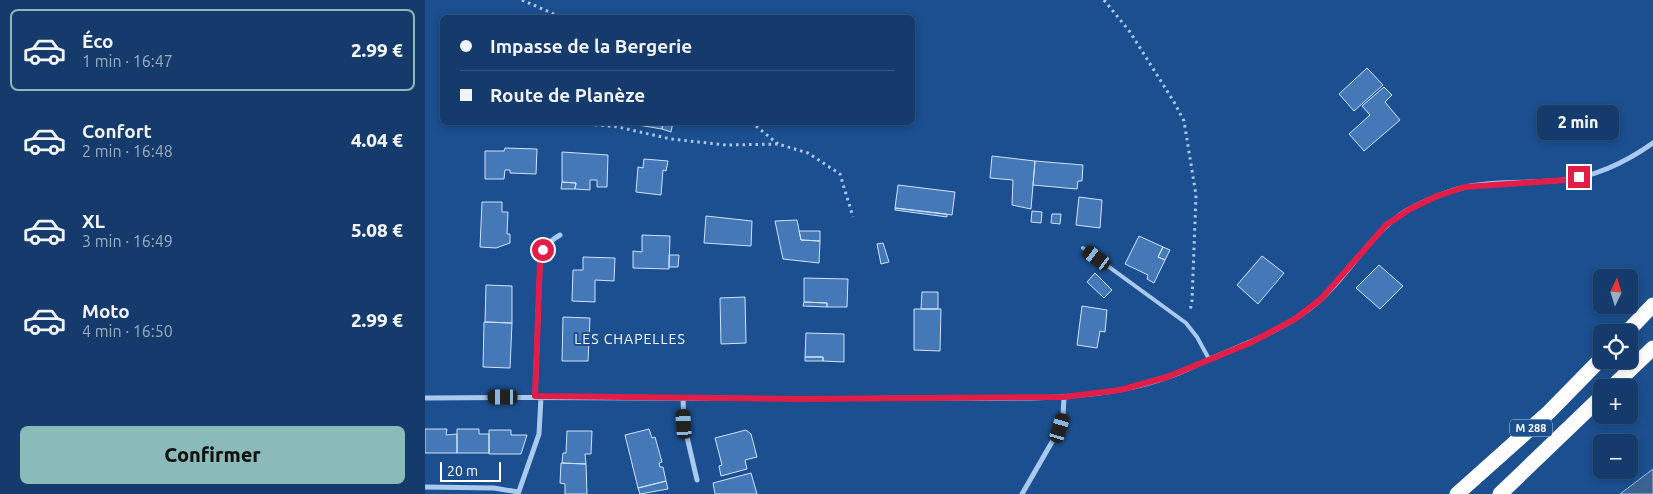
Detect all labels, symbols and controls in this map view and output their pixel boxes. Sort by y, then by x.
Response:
icon: car [22,28,67,73]
text: Éco [82,30,114,52]
text: Impasse de la Bergerie [490,35,692,57]
text: 2.99 € [351,39,403,61]
text: 1 min · 16:47 [82,52,173,70]
text: Route de Planèze [490,84,645,106]
callout: 2 min [1538,104,1620,140]
text: 2 min [1558,113,1598,131]
icon: car [22,118,67,163]
text: Confort [82,120,152,142]
text: 4.04 € [351,129,403,151]
text: 2 min · 16:48 [82,142,173,160]
route end [1568,166,1590,188]
icon: car [22,208,67,253]
text: XL [82,210,105,232]
text: 5.08 € [351,219,403,241]
text: 3 min · 16:49 [82,232,173,250]
route start [532,239,554,261]
car [1080,243,1113,273]
north arrow [1593,269,1637,314]
map controls [1593,269,1638,479]
icon: car [22,298,67,343]
text: Moto [82,300,130,322]
text: 2.99 € [351,309,403,331]
text: 4 min · 16:50 [82,322,173,340]
button: locate [1593,324,1638,369]
district label: LES CHAPELLES [574,331,686,347]
button: + [1593,379,1638,424]
car [488,390,518,405]
car [675,409,692,439]
car [1048,411,1071,445]
road number: M 288 [1510,419,1552,436]
button: Confirmer [20,426,405,484]
button: − [1593,434,1638,479]
scale bar [440,459,501,482]
text: 20 m [447,463,478,479]

